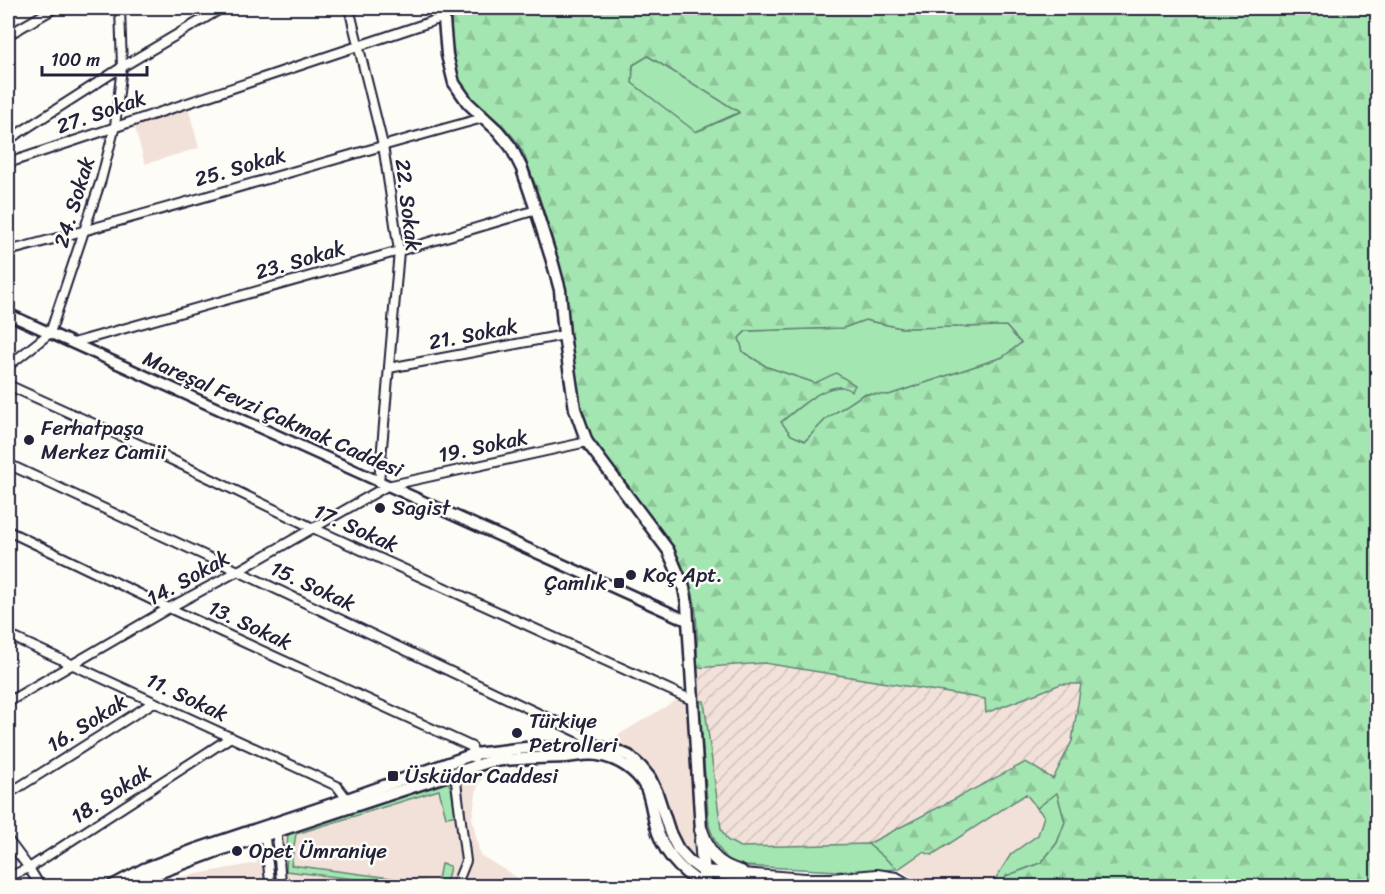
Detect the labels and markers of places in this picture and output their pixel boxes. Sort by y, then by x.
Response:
place label: Ferhatpaşa Merkez Camii [41,409,167,471]
marker: Ferhatpaşa Merkez Camii [22,433,36,447]
place label: Sagist [392,489,452,527]
marker: Sagist [373,501,387,515]
place label: Koç Apt. [643,556,723,594]
place label: Çamlık [544,564,608,602]
marker: Koç Apt. [624,568,638,582]
marker: Çamlık [612,576,626,590]
place label: Türkiye Petrolleri [529,702,619,764]
marker: Türkiye Petrolleri [510,726,524,740]
place label: Üsküdar Caddesi [405,757,559,795]
marker: Üsküdar Caddesi [386,769,400,783]
place label: Opet Ümraniye [249,832,387,870]
marker: Opet Ümraniye [230,844,244,858]

